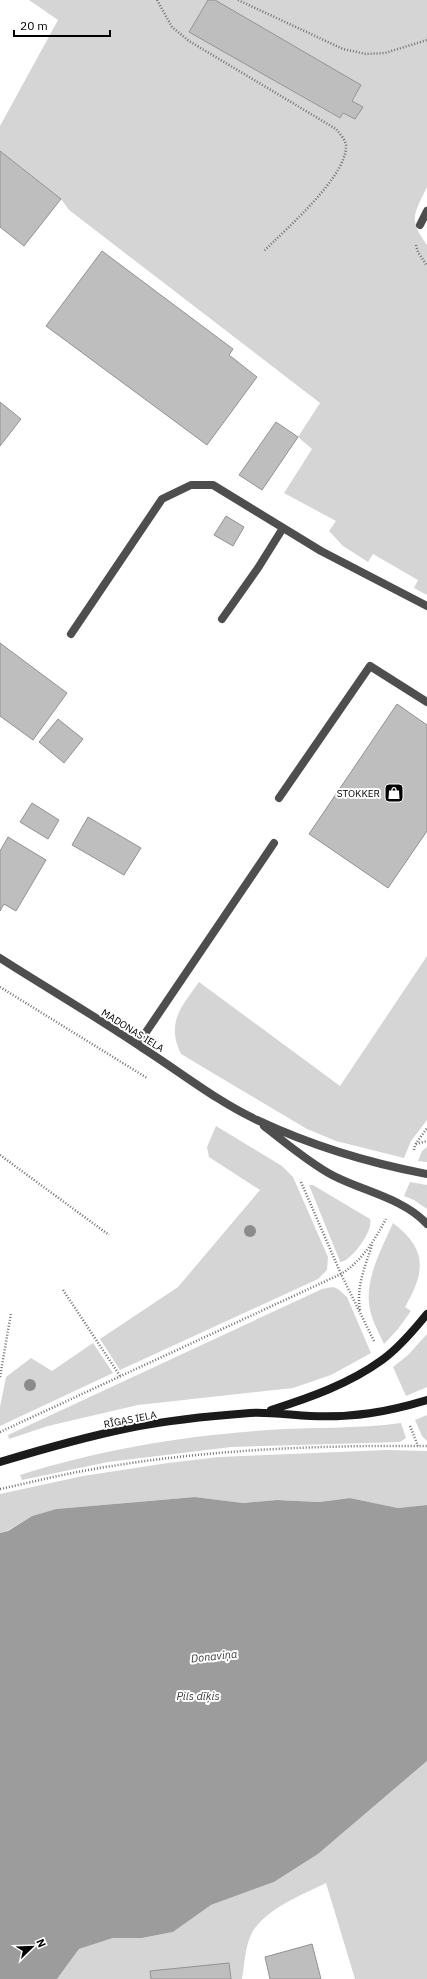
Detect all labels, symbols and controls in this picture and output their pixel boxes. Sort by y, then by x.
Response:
scale bar [14,12,110,38]
text: 20 m [20,18,48,33]
shop icon: STOKKER [383,782,405,804]
place label: STOKKER [337,787,380,800]
street label: MADONAS IELA [99,1006,167,1055]
street label: RĪGAS IELA [103,1408,158,1431]
water label: Donaviņa [190,1647,238,1665]
water label: Pils dīķis [176,1689,220,1703]
north arrow [12,1927,52,1967]
text: N [33,1937,49,1950]

